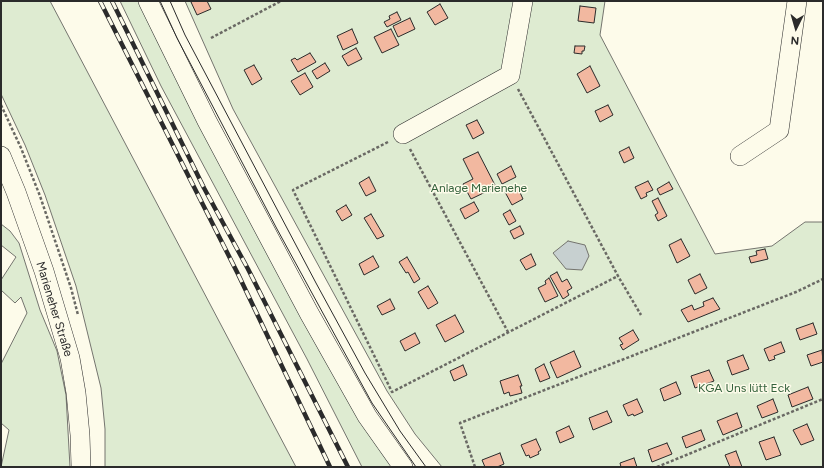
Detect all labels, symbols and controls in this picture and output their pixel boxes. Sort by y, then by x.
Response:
north arrow [776,8,816,48]
text: N [790,34,800,47]
park label: Anlage Marienehe [431,181,527,195]
street label: Marieneher Straße [33,260,75,358]
park label: KGA Uns lütt Eck [698,381,790,395]

